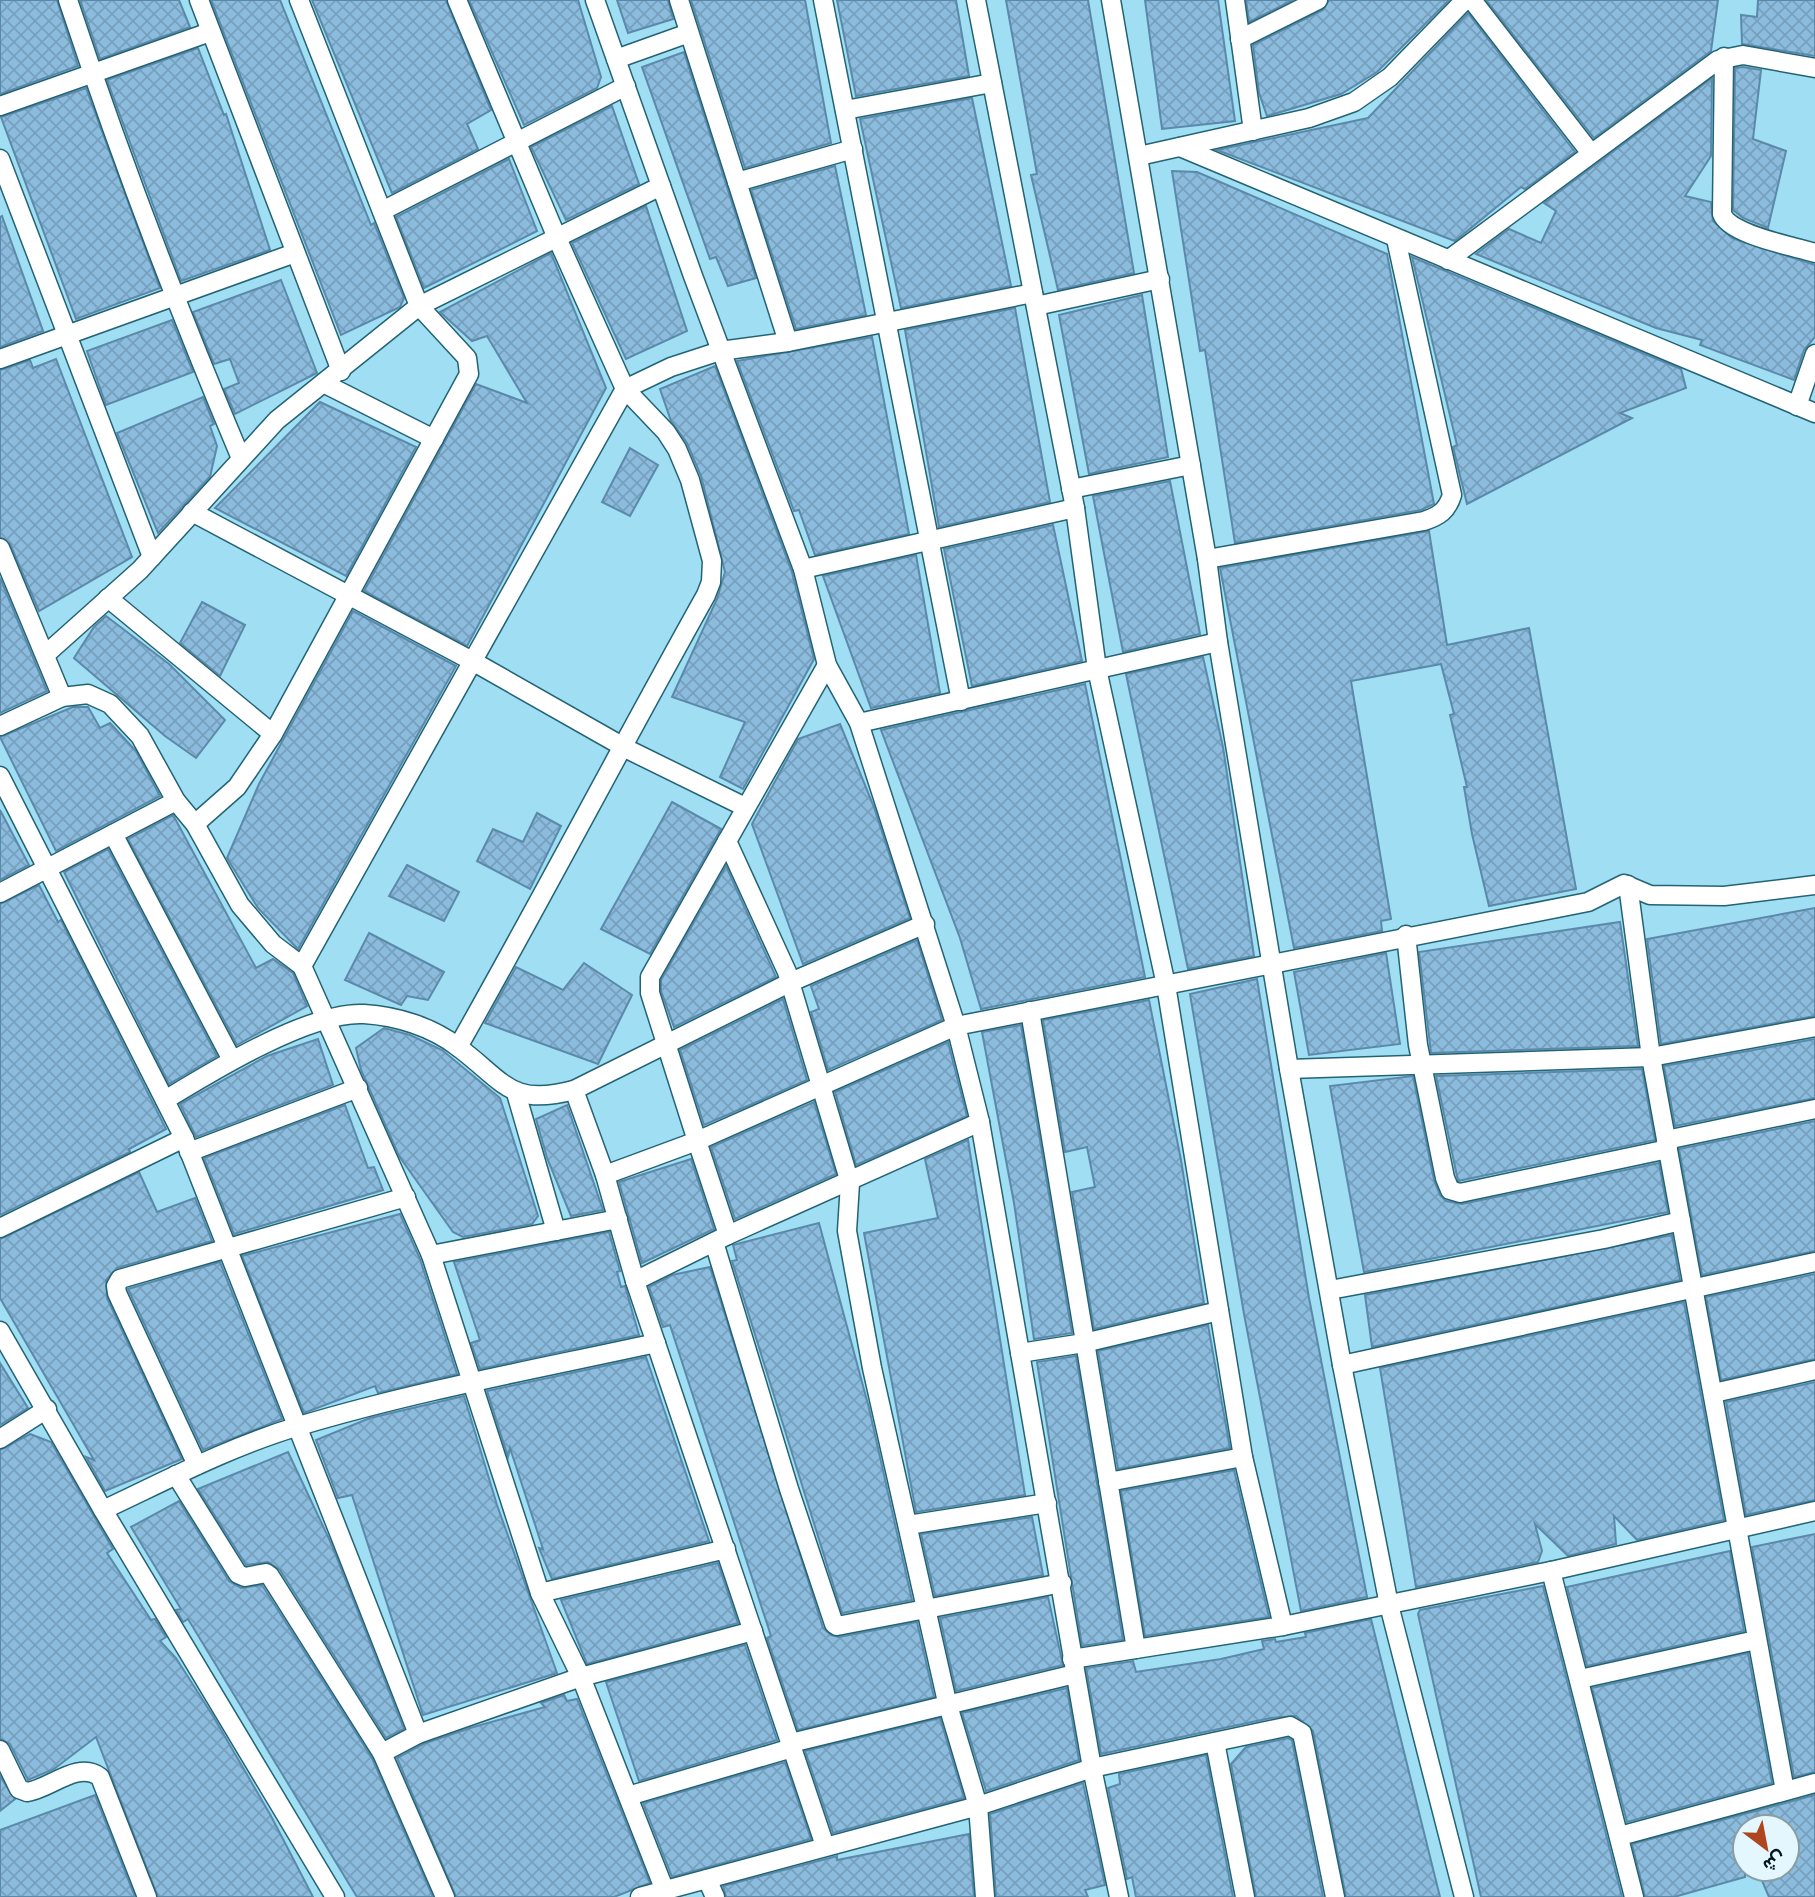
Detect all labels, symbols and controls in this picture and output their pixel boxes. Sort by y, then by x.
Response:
north arrow [1731,1813,1801,1883]
text: ش [1759,1846,1791,1879]

